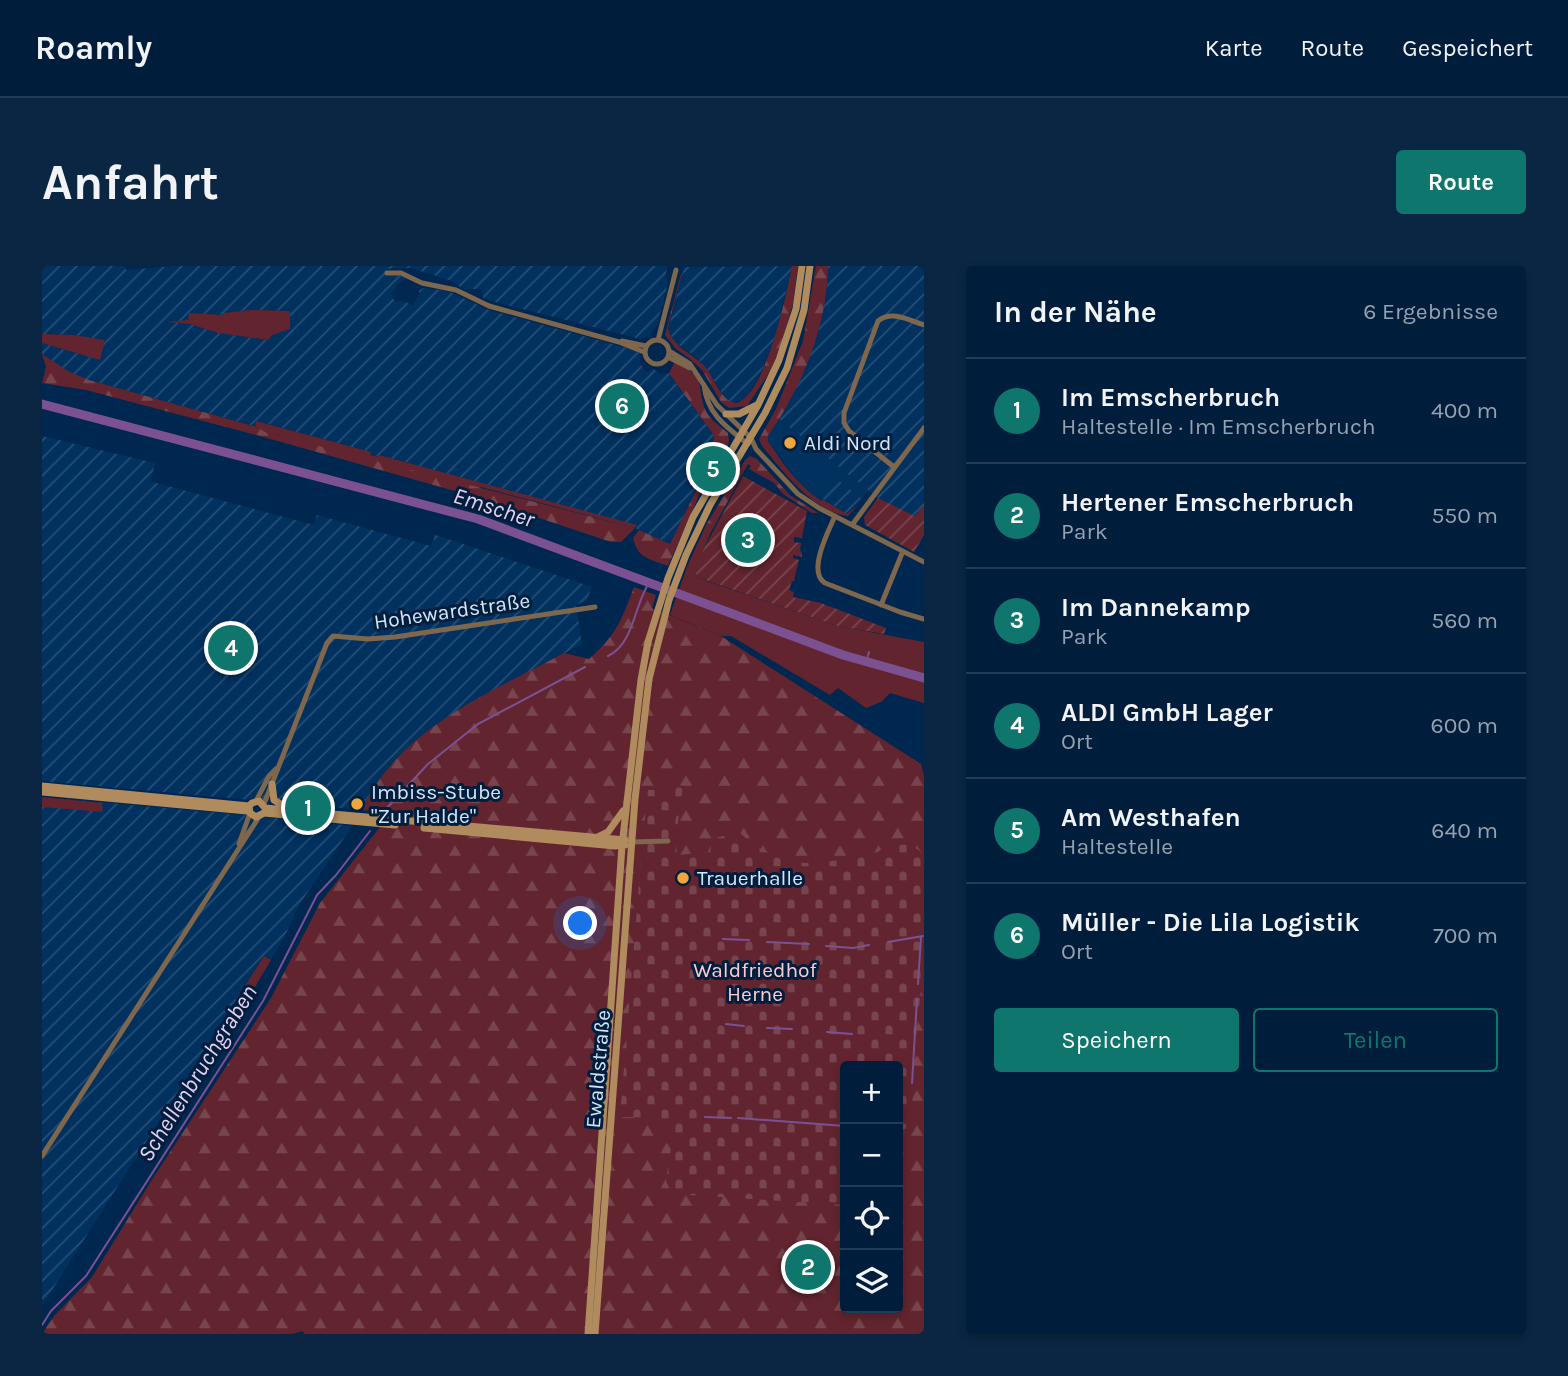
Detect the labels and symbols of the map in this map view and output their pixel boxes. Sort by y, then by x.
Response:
pin: 6 [599,380,645,432]
place label: Aldi Nord [804,431,892,455]
marker: Aldi Nord [782,435,798,451]
pin: 5 [690,443,736,495]
water label: Emscher [450,482,539,534]
pin: 3 [725,514,771,566]
street label: Hohewardstraße [372,588,532,634]
pin: 4 [208,622,254,674]
place label: Imbiss-Stube "Zur Halde" [371,780,501,828]
pin: 1 [285,782,331,834]
marker: Imbiss-Stube "Zur Halde" [349,796,365,812]
place label: Trauerhalle [697,866,803,890]
marker: Trauerhalle [675,870,691,886]
your location [563,906,597,940]
park label: Waldfriedhof Herne [693,958,818,1006]
water label: Schellenbruchgraben [132,980,263,1167]
street label: Ewaldstraße [581,1009,615,1129]
pin: 2 [785,1241,831,1293]

